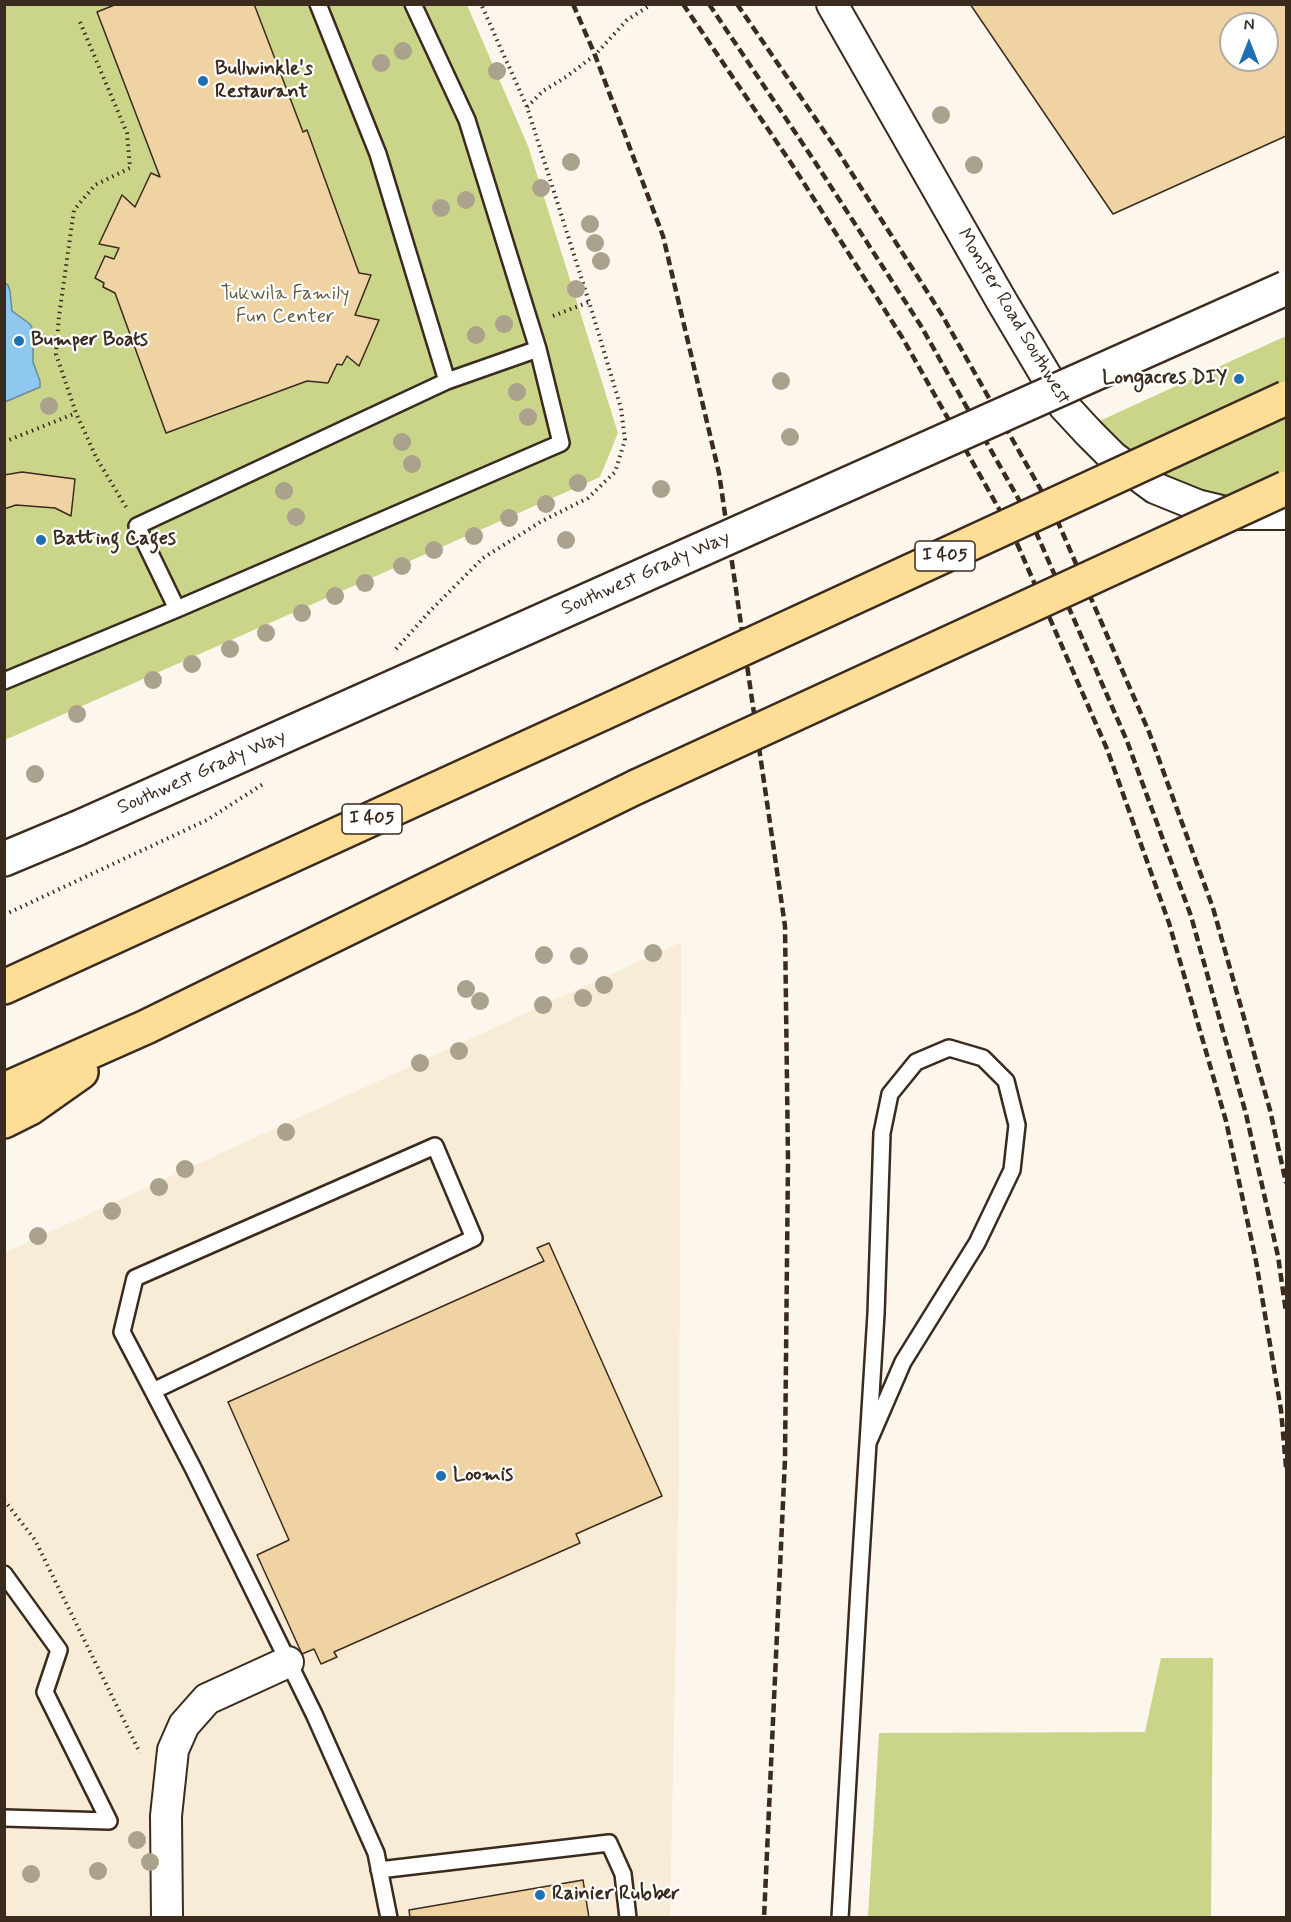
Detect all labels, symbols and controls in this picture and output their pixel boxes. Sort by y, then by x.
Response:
north arrow [1219,12,1279,72]
text: N [1244,15,1254,36]
place label: Bullwinkle's Restaurant [215,58,313,105]
marker: Bullwinkle's Restaurant [196,74,210,88]
street label: Monster Road Southwest [951,225,1075,409]
park label: Tukwila Family Fun Center [220,283,350,330]
place label: Bumper Boats [31,329,148,353]
marker: Bumper Boats [12,334,26,348]
place label: Longacres DIY [1102,367,1227,391]
marker: Longacres DIY [1232,372,1246,386]
street label: Southwest Grady Way [558,526,734,622]
place label: Batting Cages [53,528,176,552]
marker: Batting Cages [34,533,48,547]
road number: I 405 [915,541,975,571]
street label: Southwest Grady Way [114,725,290,821]
road number: I 405 [342,804,402,834]
place label: Loomis [453,1464,513,1488]
marker: Loomis [434,1469,448,1483]
place label: Rainier Rubber [552,1883,680,1907]
marker: Rainier Rubber [533,1888,547,1902]

